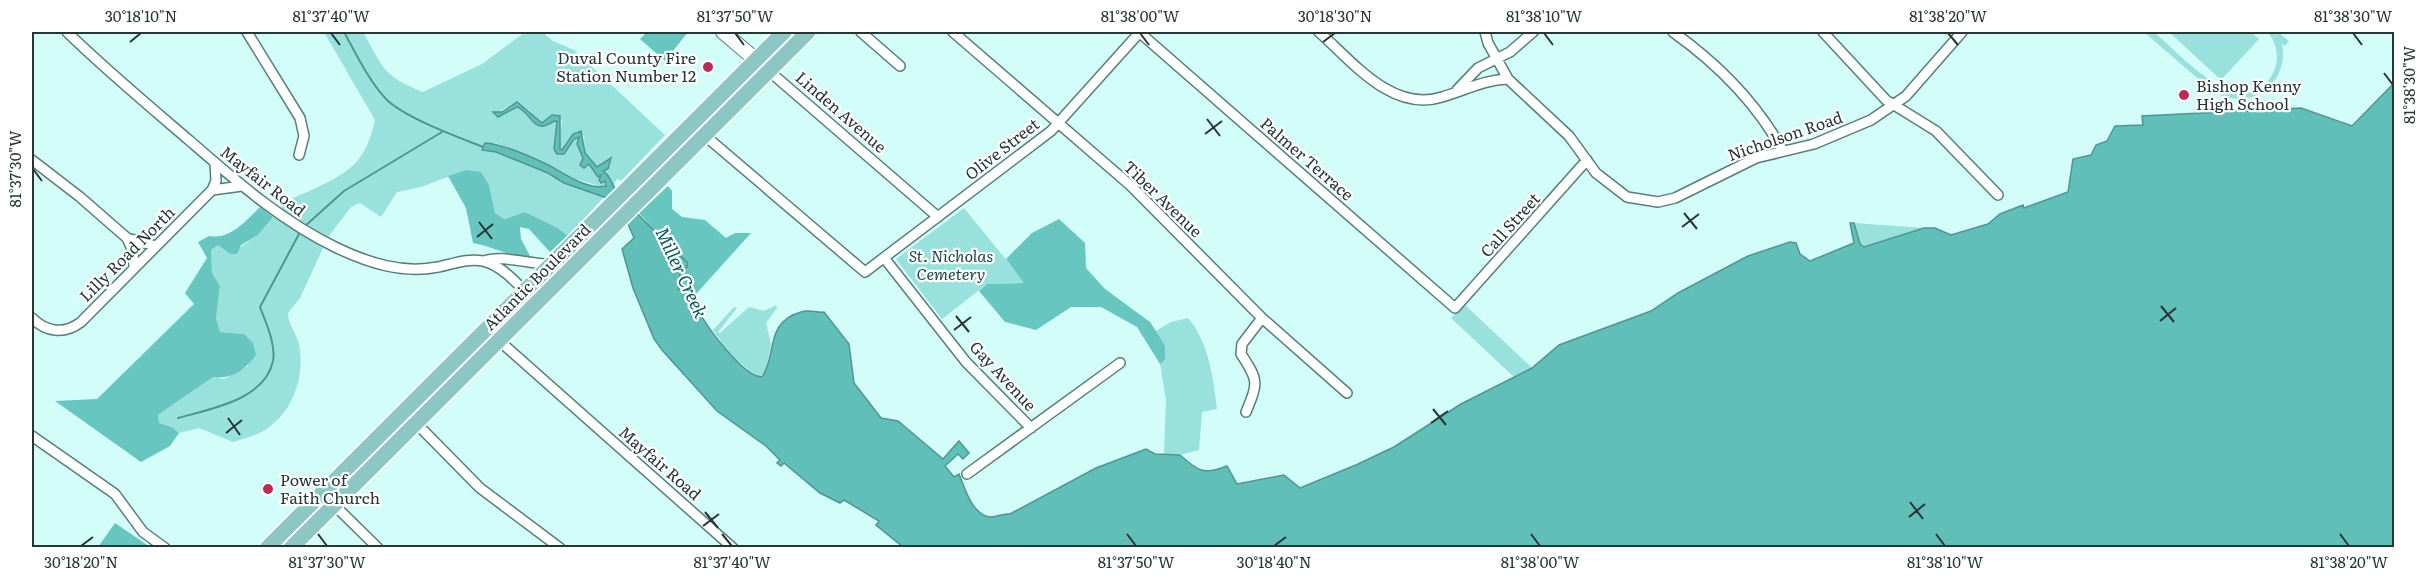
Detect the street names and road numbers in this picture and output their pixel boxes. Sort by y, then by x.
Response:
street label: Linden Avenue [791,65,892,158]
street label: Nicholson Road [1724,104,1846,166]
street label: Olive Street [959,111,1044,185]
street label: Palmer Terrace [1256,111,1360,206]
street label: Mayfair Road [216,139,311,221]
street label: Tiber Avenue [1119,154,1209,242]
street label: Call Street [1474,186,1545,262]
street label: Lilly Road North [73,200,180,307]
street label: Atlantic Boulevard [477,217,595,335]
street label: Gay Avenue [965,335,1043,416]
street label: Mayfair Road [614,420,707,505]

